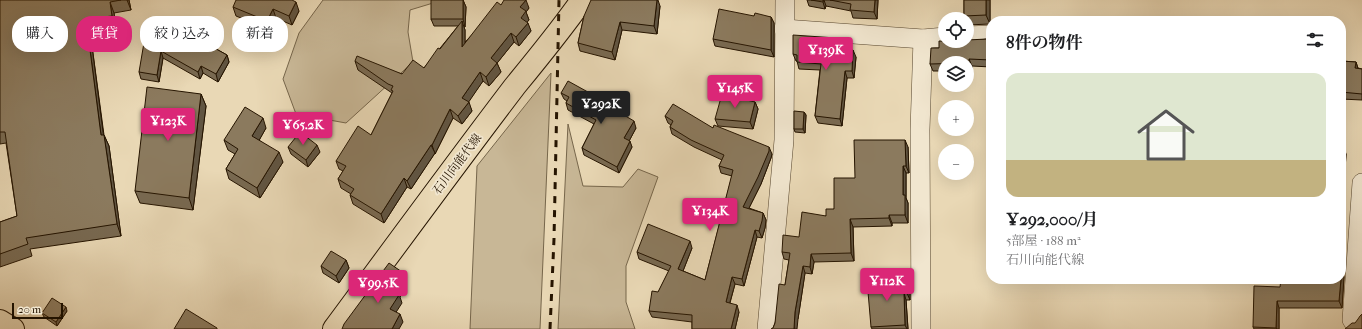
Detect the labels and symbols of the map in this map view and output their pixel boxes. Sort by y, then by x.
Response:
pin: ¥139K [798,37,854,71]
pin: ¥145K [707,75,763,109]
pin: ¥292K [573,91,629,125]
pin: ¥123K [140,108,196,142]
pin: ¥65.2K [270,112,336,146]
street label: 石川向能代線 [430,131,484,197]
pin: ¥134K [682,198,738,232]
pin: ¥112K [859,268,915,302]
pin: ¥99.5K [345,270,411,304]
scale bar [12,301,63,320]

